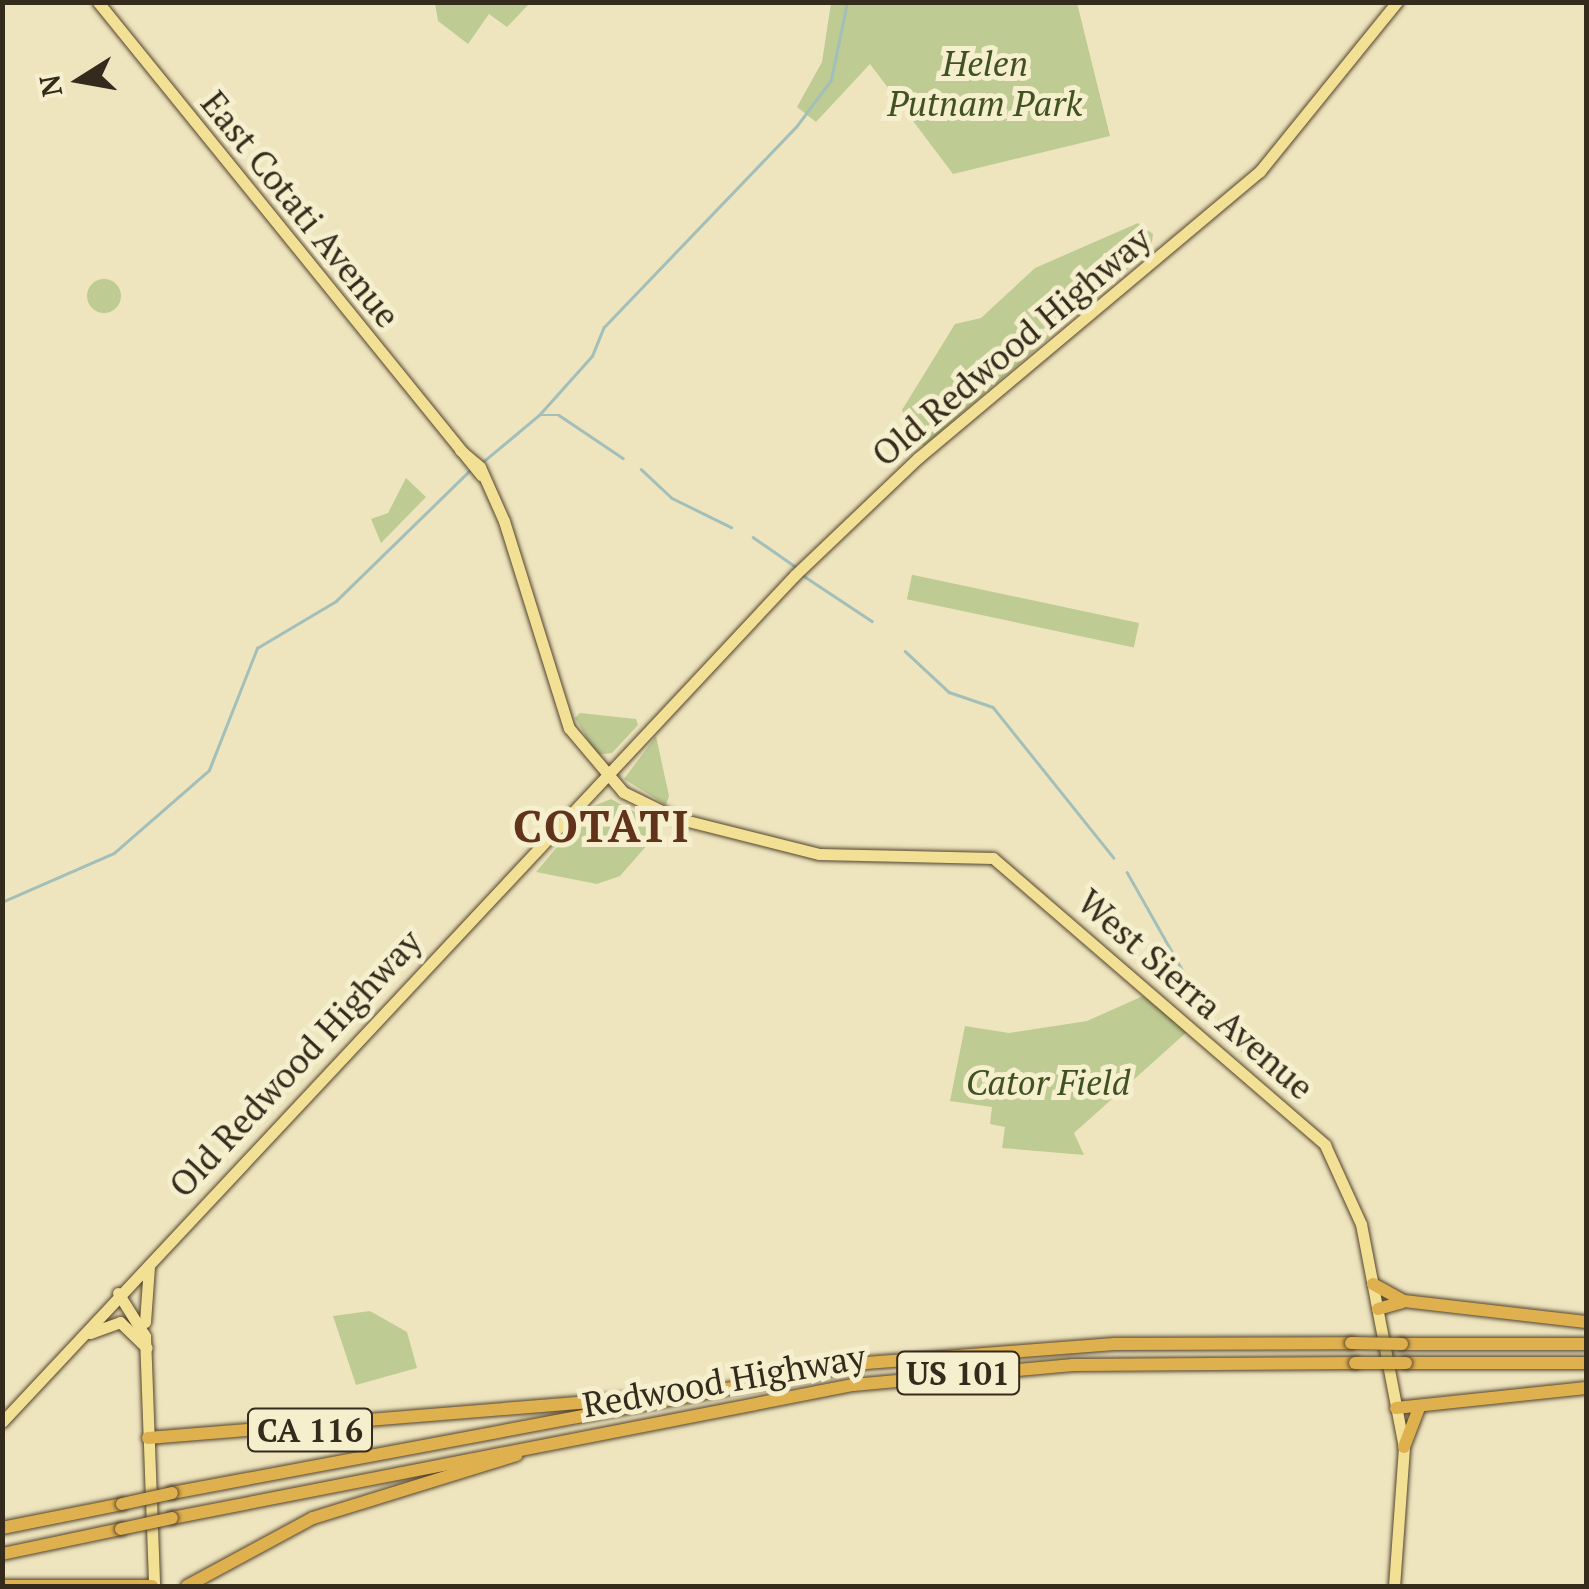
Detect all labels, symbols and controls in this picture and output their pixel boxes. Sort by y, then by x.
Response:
north arrow [30,30,130,130]
park label: Helen Putnam Park [888,42,1082,124]
text: N [30,72,70,100]
street label: East Cotati Avenue [193,82,409,336]
street label: Old Redwood Highway [863,217,1159,475]
district label: COTATI [513,799,691,853]
street label: West Sierra Avenue [1069,880,1323,1108]
street label: Old Redwood Highway [160,920,430,1206]
park label: Cator Field [966,1061,1130,1103]
street label: Redwood Highway [579,1334,869,1426]
road number: US 101 [896,1346,1020,1400]
road number: CA 116 [245,1403,375,1457]

